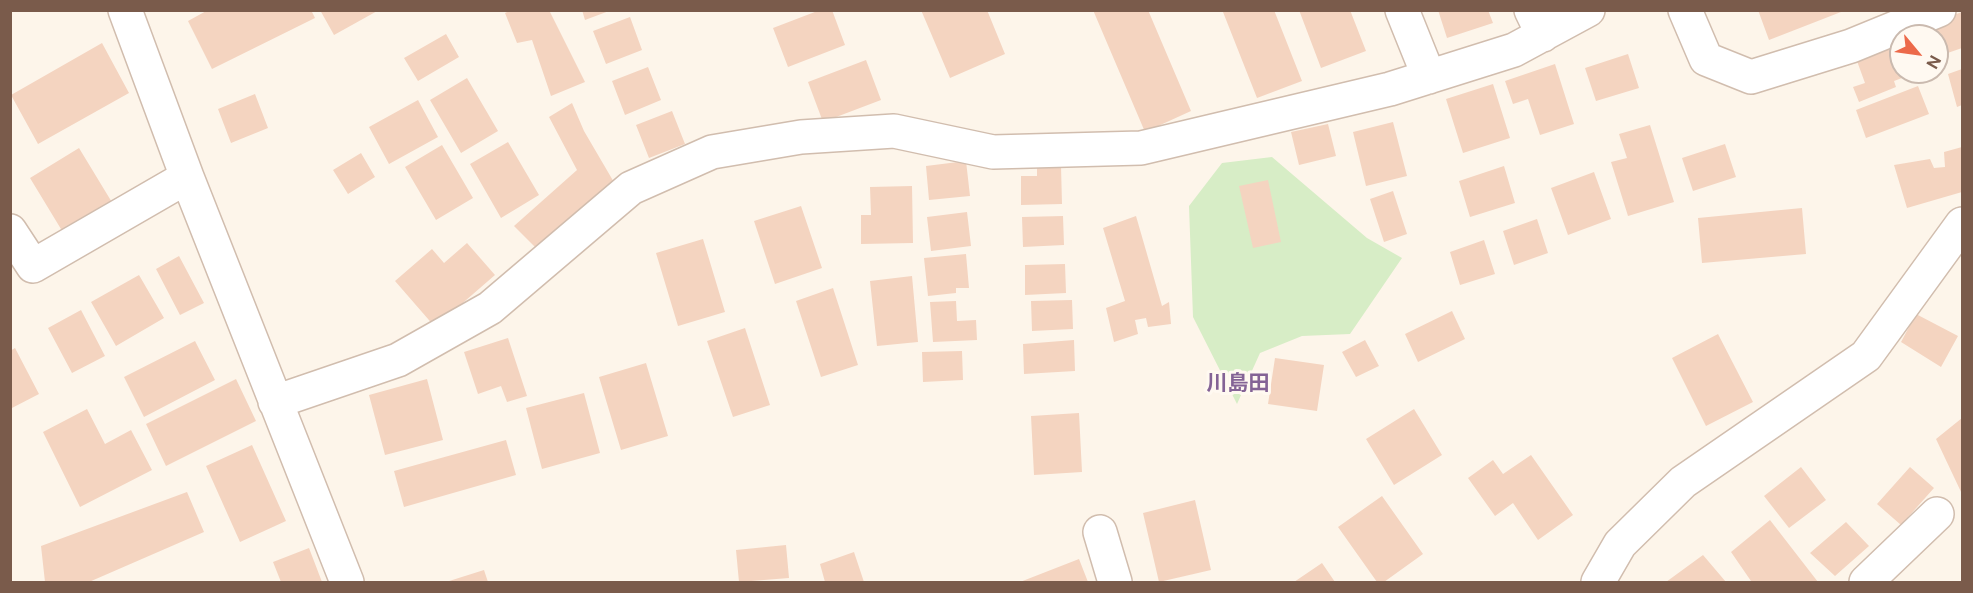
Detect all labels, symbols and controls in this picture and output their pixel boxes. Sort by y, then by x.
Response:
north arrow [1889,24,1949,84]
text: N [1922,52,1945,72]
district label: 川島田 [1207,371,1269,397]

